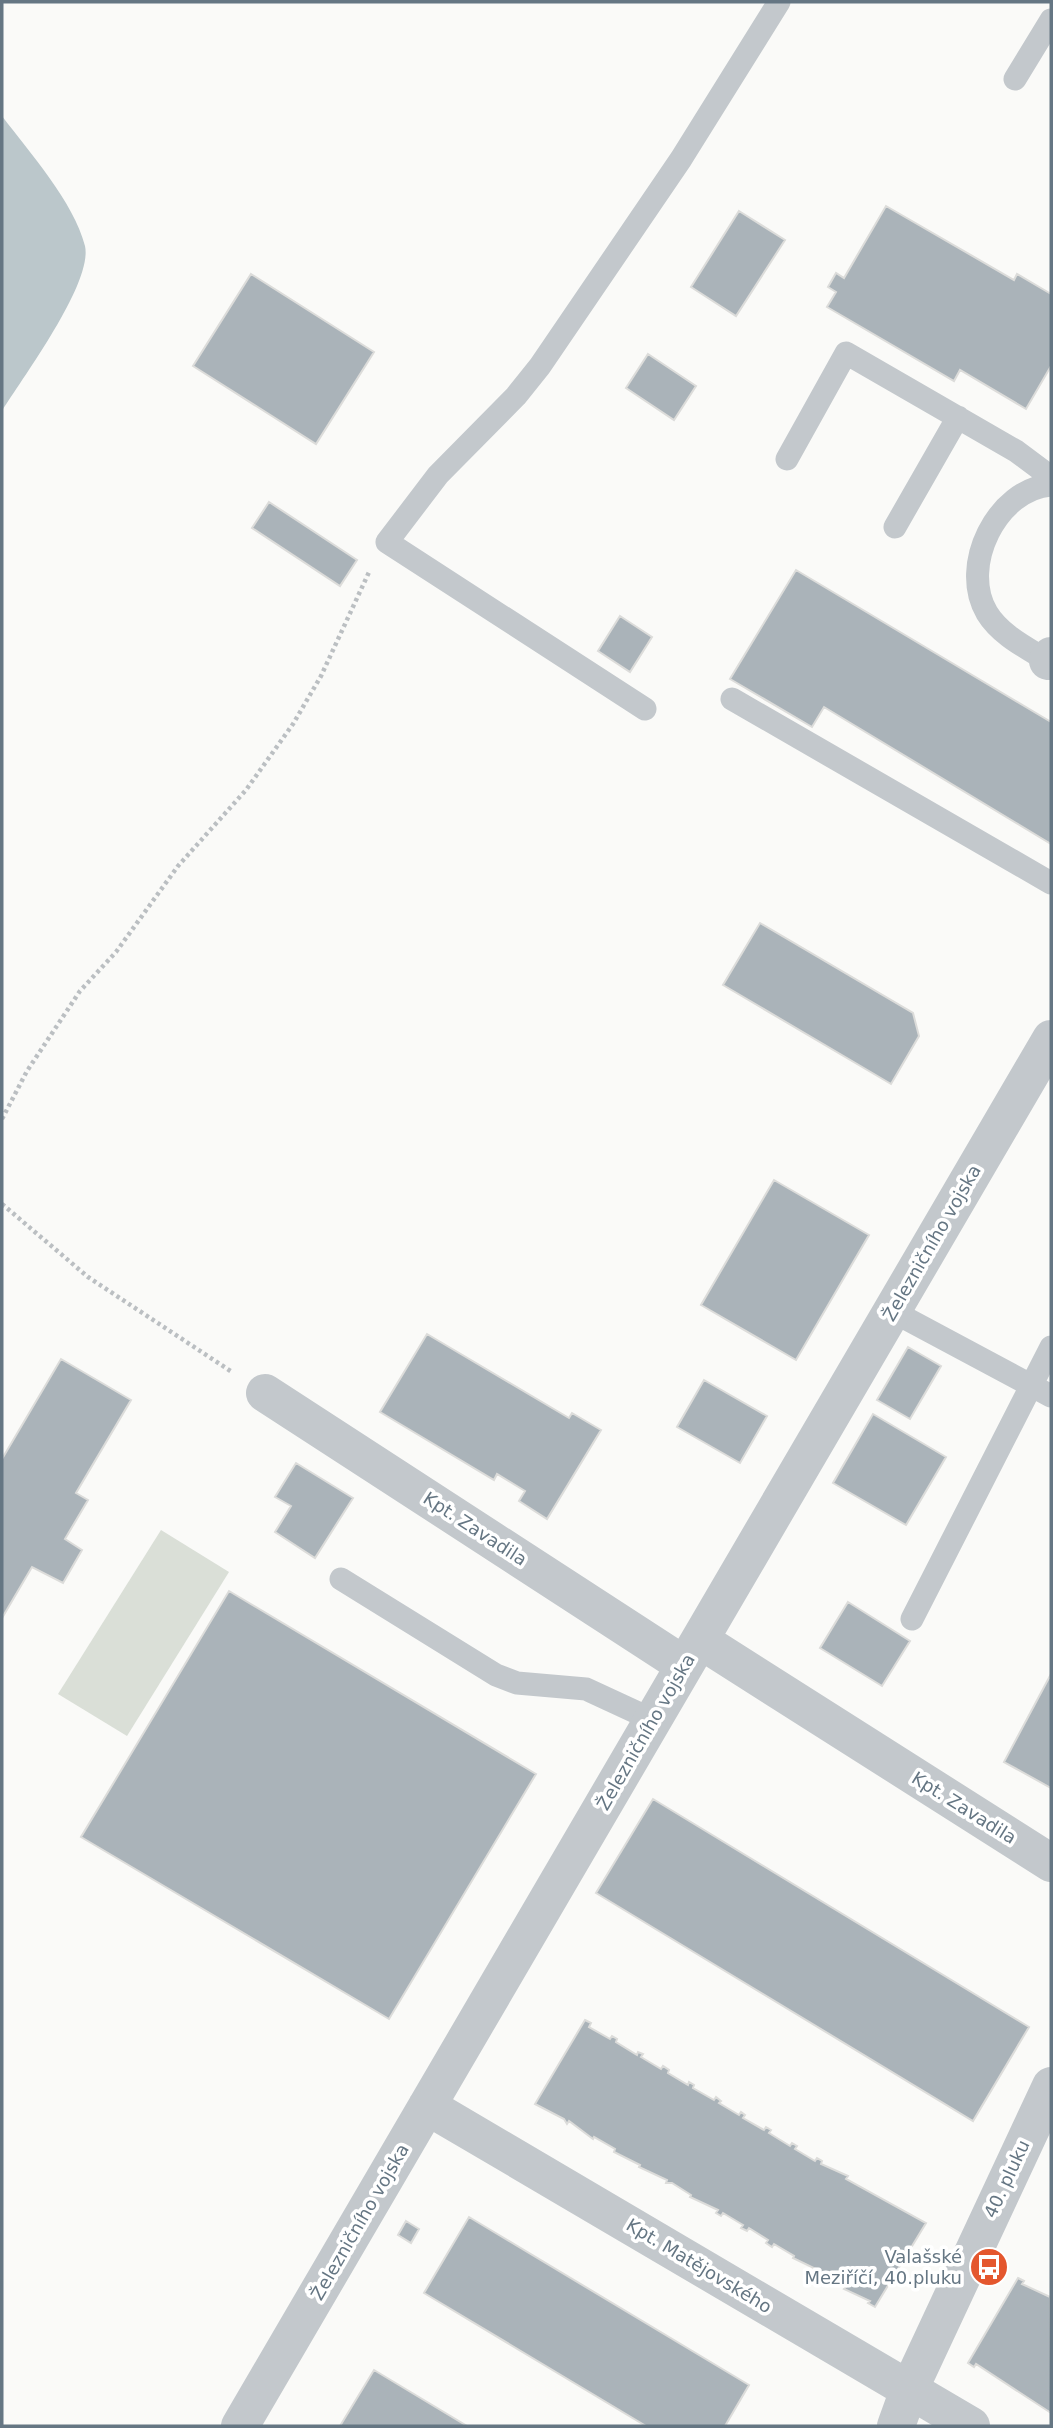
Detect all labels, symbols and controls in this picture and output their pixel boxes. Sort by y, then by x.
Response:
street label: Železničního vojska [878,1161,985,1325]
street label: Kpt. Zavadila [420,1487,531,1570]
street label: Železničního vojska [592,1650,699,1814]
street label: Kpt. Zavadila [908,1767,1020,1848]
street label: 40. pluku [979,2137,1034,2221]
street label: Železničního vojska [306,2140,413,2304]
street label: Kpt. Matějovského [623,2214,776,2317]
place label: Valašské Meziříčí, 40.pluku [804,2246,962,2288]
bus stop icon: Valašské Meziříčí, 40.pluku [968,2246,1010,2288]

